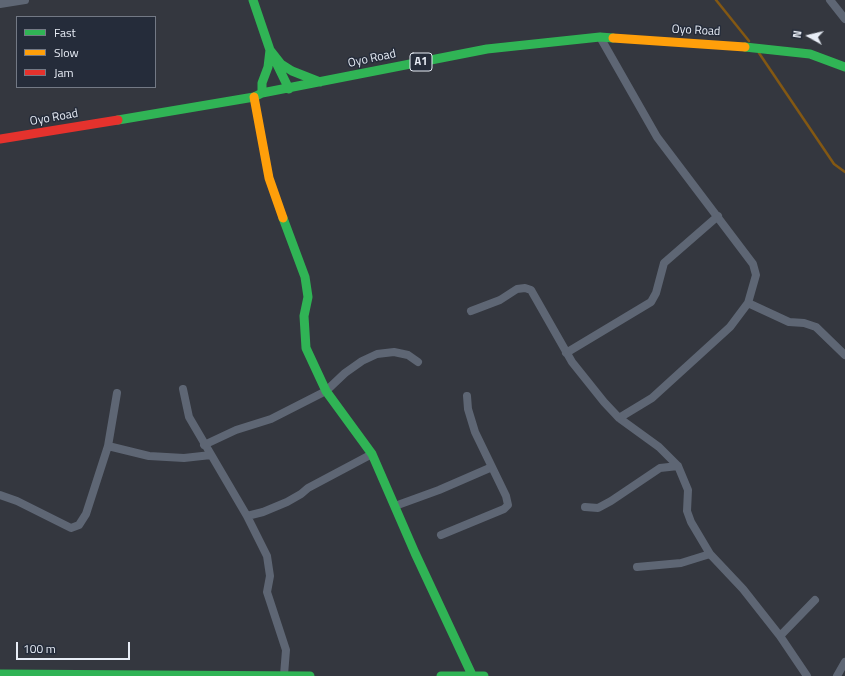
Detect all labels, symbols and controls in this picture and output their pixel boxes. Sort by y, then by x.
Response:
legend [16,16,156,88]
north arrow [789,16,829,56]
text: Fast [54,23,76,42]
street label: Oyo Road [671,23,721,39]
text: N [789,29,806,39]
text: Slow [54,43,79,62]
street label: Oyo Road [347,47,397,71]
road number: A1 [410,53,432,71]
text: Jam [54,63,74,82]
street label: Oyo Road [29,107,79,129]
scale bar [18,634,132,660]
text: 100 m [23,639,56,658]

